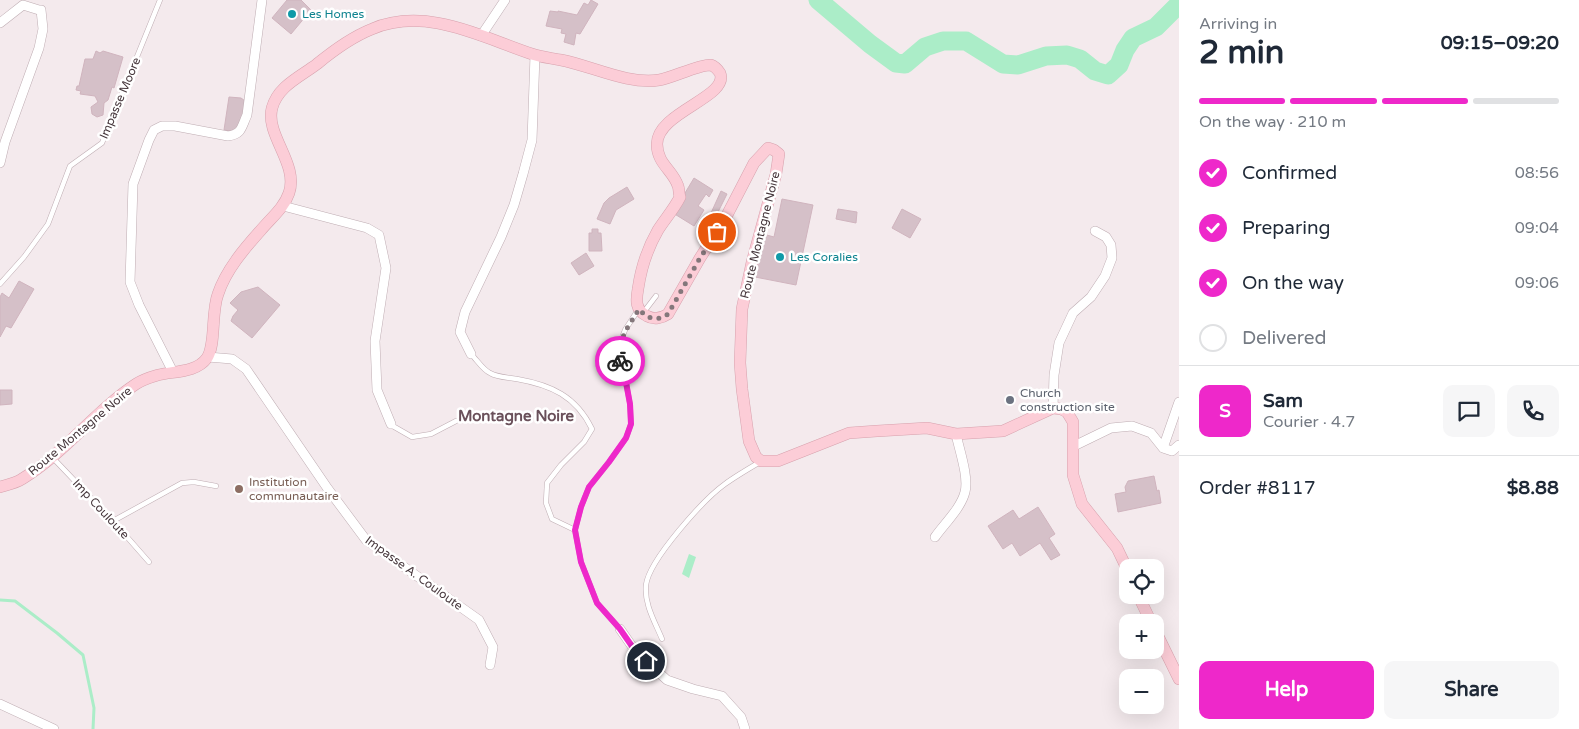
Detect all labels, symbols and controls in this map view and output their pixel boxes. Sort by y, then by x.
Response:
place label: Les Homes [302,7,365,21]
marker: Les Homes [286,8,298,20]
text: Arriving in [1199,14,1277,34]
text: 09:15–09:20 [1441,32,1559,54]
text: 2 min [1199,34,1284,72]
street label: Impasse Moore [97,55,144,141]
text: On the way · 210 m [1199,112,1346,132]
icon: check [1199,159,1227,187]
text: Confirmed [1242,162,1337,184]
text: 08:56 [1515,163,1559,183]
street label: Route Montagne Noire [737,170,783,300]
pin [696,211,738,253]
icon: check [1199,214,1227,242]
text: Preparing [1242,217,1331,239]
icon: bag [703,218,731,246]
text: 09:04 [1515,218,1559,238]
place label: Les Coralies [790,250,858,264]
marker: Les Coralies [774,251,786,263]
icon: check [1199,269,1227,297]
text: On the way [1242,272,1344,294]
text: 09:06 [1515,273,1559,293]
text: Delivered [1242,327,1327,349]
courier [595,336,645,386]
icon: bike [606,347,634,375]
street label: Route Montagne Noire [26,384,135,478]
button: chat [1443,385,1495,437]
button: phone [1507,385,1559,437]
place label: Church construction site [1020,386,1115,414]
text: Sam [1263,390,1303,412]
marker: Church construction site [1004,394,1016,406]
text: S [1219,400,1231,422]
district label: Montagne Noire [458,407,575,426]
text: Courier · 4.7 [1263,412,1355,432]
place label: Institution communautaire [249,475,339,503]
street label: Imp Couloute [70,476,132,542]
text: Order #8117 [1199,477,1316,499]
text: $8.88 [1507,477,1559,499]
marker: Institution communautaire [233,483,245,495]
street label: Impasse A. Couloute [363,533,466,613]
map controls [1119,559,1164,714]
button: locate [1119,559,1164,604]
button: + [1119,614,1164,659]
pin [625,640,667,682]
icon: home [632,647,660,675]
button: Help [1199,661,1374,719]
button: Share [1384,661,1559,719]
button: − [1119,669,1164,714]

